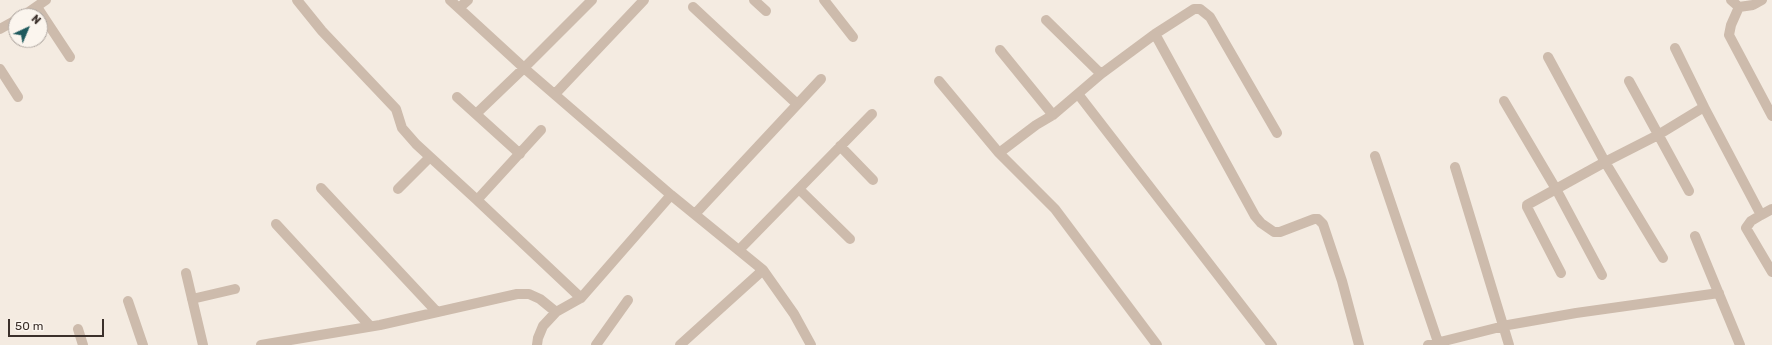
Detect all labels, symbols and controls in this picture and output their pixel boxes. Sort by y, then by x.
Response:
north arrow [8,8,48,48]
text: N [29,12,43,27]
scale bar [10,311,106,337]
text: 50 m [15,319,43,333]

